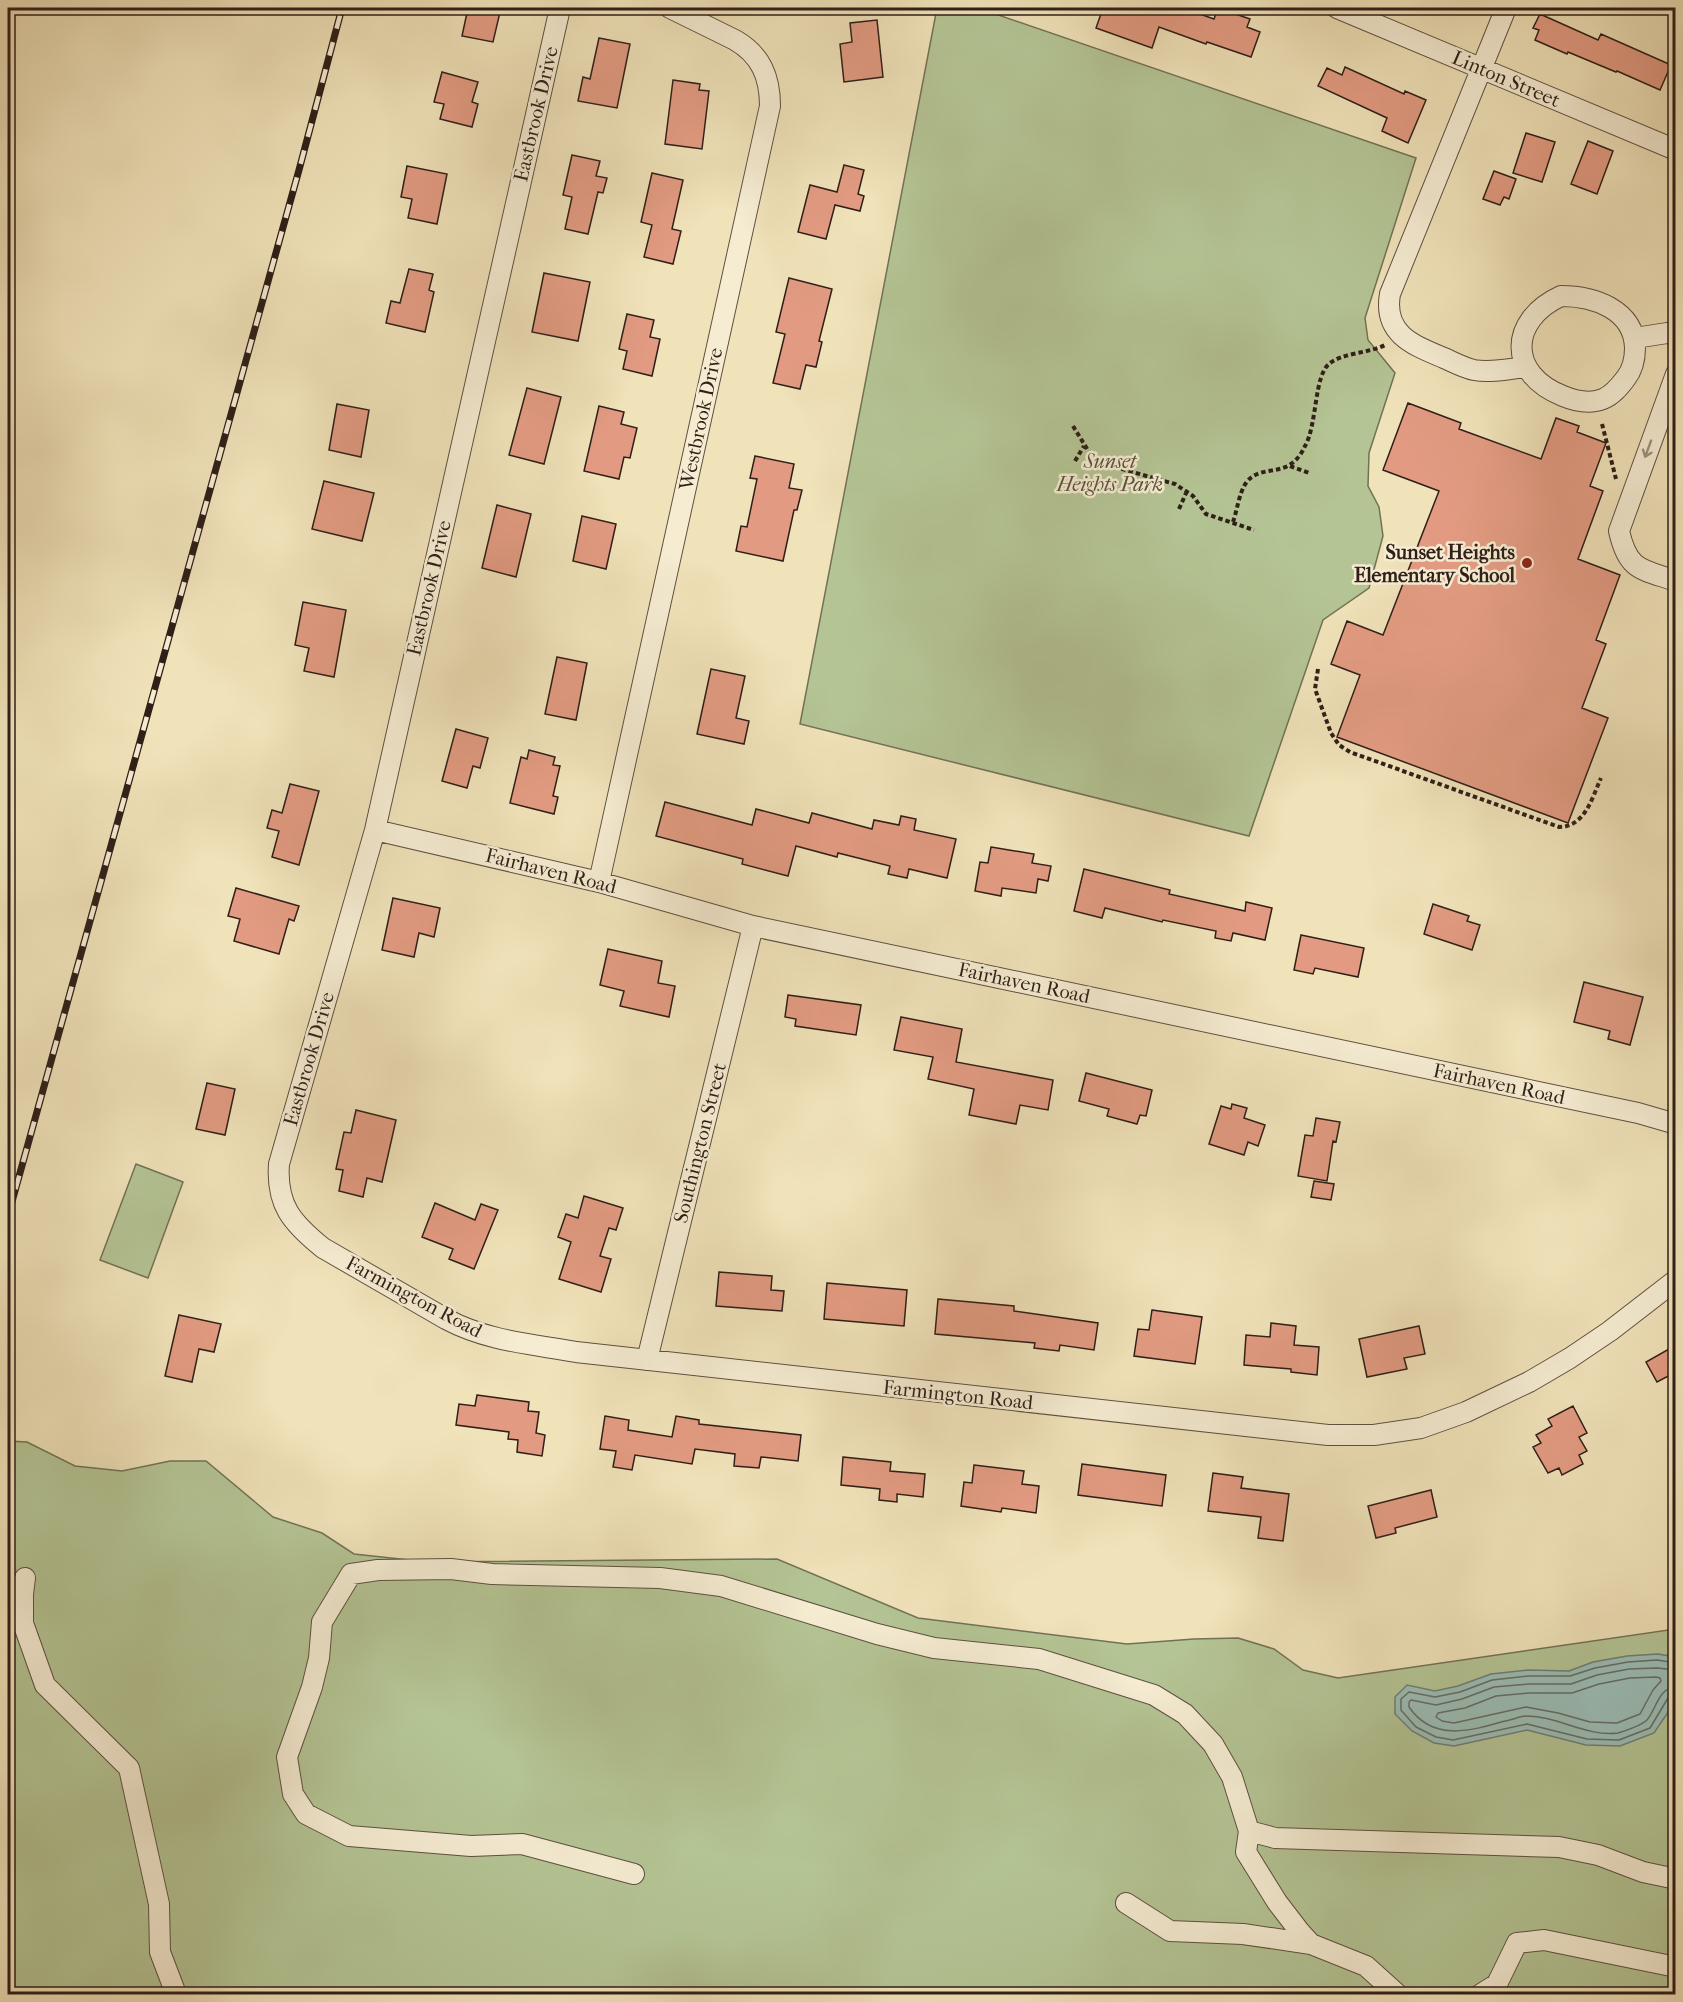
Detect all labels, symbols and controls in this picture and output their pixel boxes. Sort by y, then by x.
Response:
street label: Eastbrook Drive [509,44,563,184]
street label: Linton Street [1448,46,1564,112]
street label: Westbrook Drive [674,346,727,493]
one-way arrow [1642,439,1653,458]
park label: Sunset Heights Park [1056,450,1163,496]
street label: Eastbrook Drive [402,518,456,658]
place label: Sunset Heights Elementary School [1354,541,1516,587]
marker: Sunset Heights Elementary School [1520,556,1534,570]
street label: Fairhaven Road [483,844,620,899]
street label: Fairhaven Road [956,958,1093,1008]
street label: Eastbrook Drive [279,989,339,1129]
street label: Fairhaven Road [1431,1059,1568,1109]
street label: Southington Street [669,1061,731,1225]
street label: Farmington Road [342,1251,487,1343]
street label: Farmington Road [882,1376,1035,1414]

